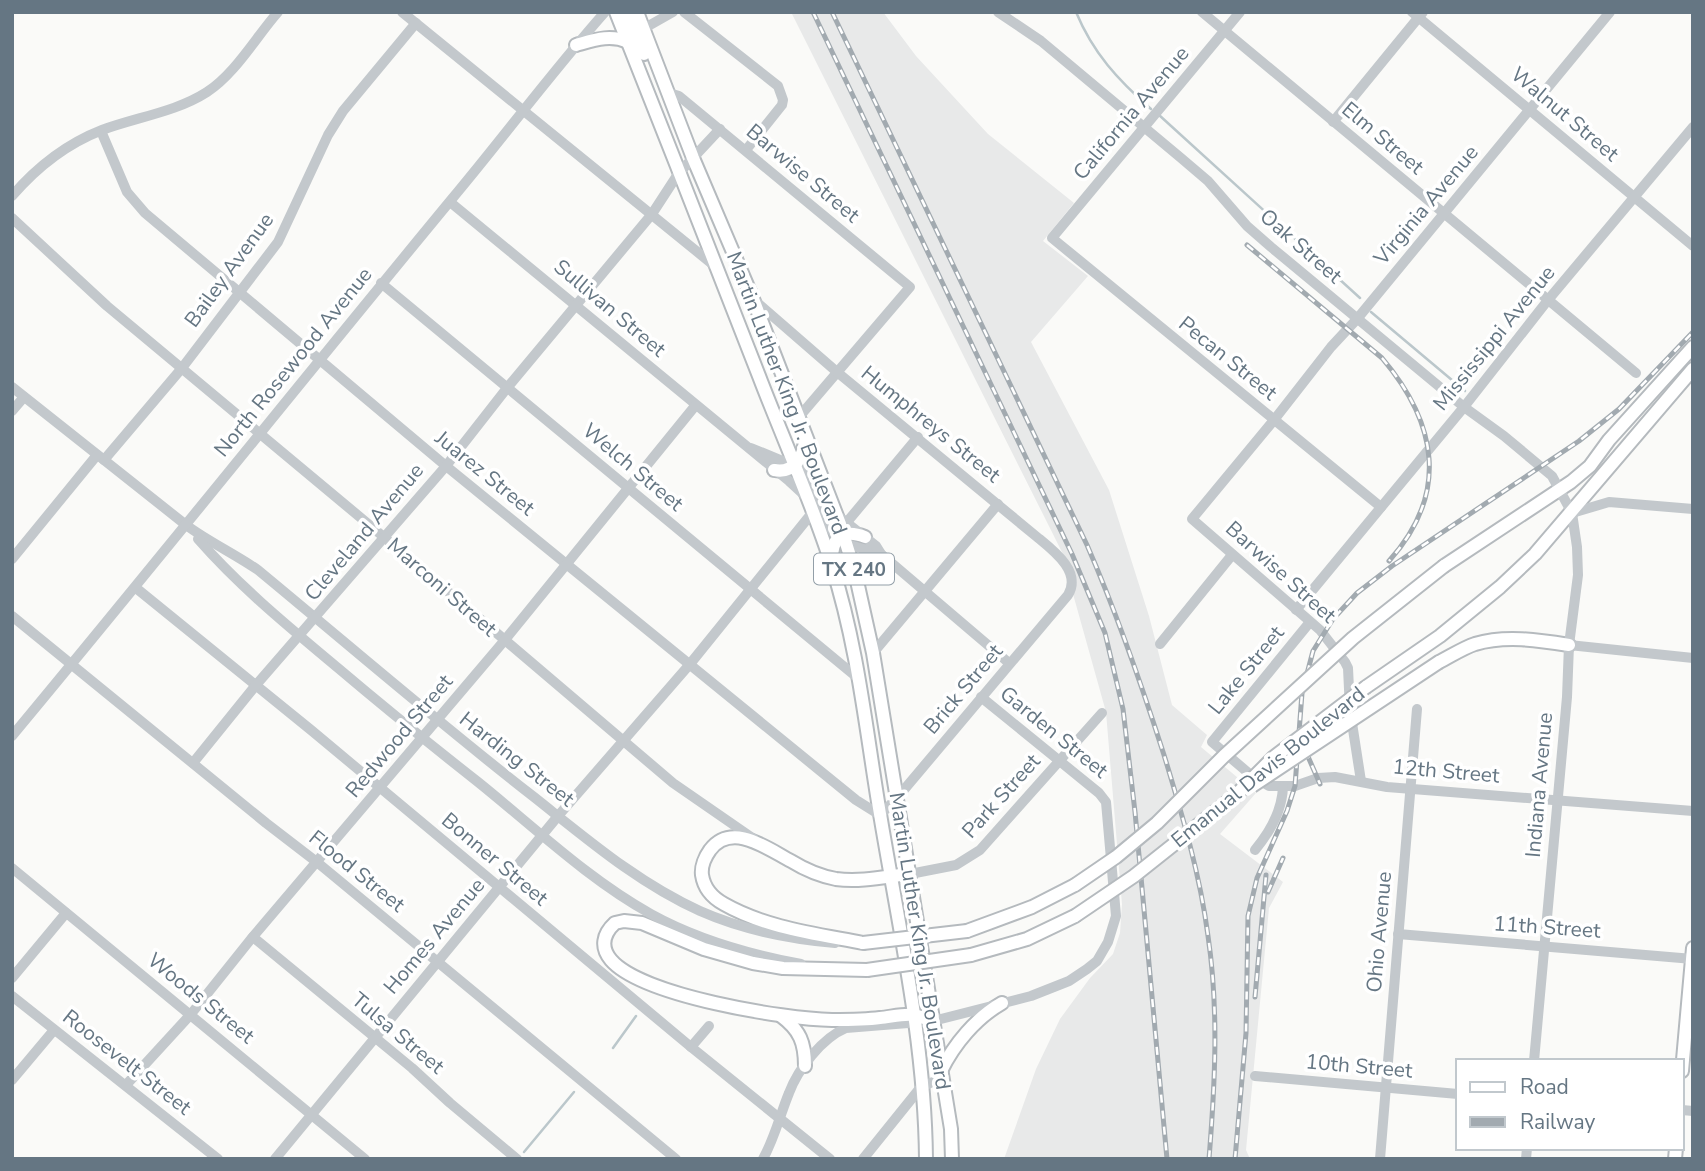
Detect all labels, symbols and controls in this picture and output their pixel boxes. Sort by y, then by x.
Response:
street label: California Avenue [1067,40,1195,186]
street label: Walnut Street [1505,61,1625,168]
street label: Elm Street [1336,95,1430,181]
street label: Barwise Street [740,117,866,229]
street label: Virginia Avenue [1367,139,1485,272]
street label: Oak Street [1254,202,1349,290]
street label: Bailey Avenue [178,207,280,333]
street label: Martin Luther King Jr. Boulevard [720,248,854,538]
street label: Sullivan Street [548,253,672,364]
street label: Mississippi Avenue [1427,260,1561,416]
street label: North Rosewood Avenue [208,261,378,463]
street label: Pecan Street [1173,310,1284,407]
street label: Humphreys Street [855,359,1007,489]
street label: Welch Street [577,417,690,518]
street label: Juarez Street [429,424,541,522]
street label: Cleveland Avenue [298,457,430,607]
street label: Barwise Street [1220,515,1343,630]
street label: Marconi Street [381,531,503,643]
road number: TX 240 [814,554,894,584]
street label: Lake Street [1202,619,1291,720]
street label: Brick Street [917,638,1009,740]
street label: Redwood Street [339,668,459,804]
street label: Garden Street [994,680,1115,785]
street label: Emanual Davis Boulevard [1165,680,1371,854]
street label: Harding Street [454,705,581,813]
street label: Indiana Avenue [1519,711,1559,859]
street label: Park Street [956,747,1047,844]
street label: 12th Street [1391,752,1501,790]
street label: Martin Luther King Jr. Boulevard [883,790,957,1092]
street label: Bonner Street [436,806,555,912]
street label: Flood Street [303,824,411,919]
street label: Ohio Avenue [1360,870,1398,994]
street label: Homes Avenue [377,872,491,1000]
street label: 11th Street [1493,909,1602,945]
street label: Woods Street [142,946,261,1050]
street label: Tulsa Street [346,986,451,1080]
street label: Roosevelt Street [57,1003,198,1122]
street label: 10th Street [1304,1047,1414,1085]
legend [1456,1059,1684,1150]
text: Road [1520,1073,1569,1101]
text: Railway [1520,1108,1595,1136]

